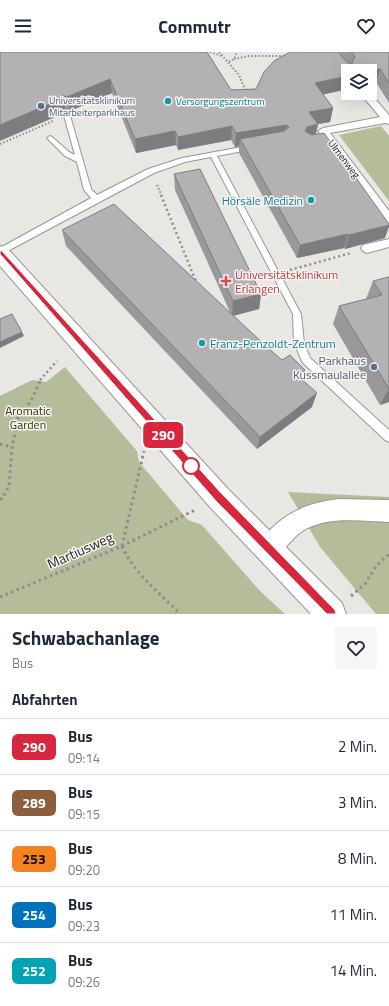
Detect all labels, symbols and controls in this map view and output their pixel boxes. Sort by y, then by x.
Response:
text: Commutr [158,13,231,40]
icon: menu [12,15,34,37]
icon: heart [355,15,377,37]
map controls [341,64,377,100]
button: layers [341,64,377,100]
place label: Universitätsklinikum Mitarbeiterparkhaus [49,93,135,120]
place label: Versorgungszentrum [176,94,265,109]
marker: Versorgungszentrum [163,96,173,106]
marker: Universitätsklinikum Mitarbeiterparkhaus [36,101,46,111]
street label: Ulmenweg [324,136,364,182]
place label: Hörsäle Medizin [222,191,303,210]
marker: Hörsäle Medizin [306,195,316,205]
place label: Universitätsklinikum Erlangen [235,265,338,298]
marker: Universitätsklinikum Erlangen [220,275,232,287]
place label: Franz-Penzoldt-Zentrum [210,334,336,353]
marker: Franz-Penzoldt-Zentrum [197,338,207,348]
place label: Parkhaus Kussmaulallee [293,351,366,384]
marker: Parkhaus Kussmaulallee [369,362,379,372]
park label: Aromatic Garden [5,401,51,434]
line badge: 290 [140,422,186,448]
text: 290 [151,424,175,445]
unlabelled marker [182,457,200,475]
street label: Martiusweg [44,526,116,574]
text: Schwabachanlage [12,623,160,652]
button: heart [335,627,377,669]
text: Bus [12,653,33,673]
text: Abfahrten [12,688,78,711]
text: Bus [68,725,93,748]
text: 2 Min. [338,735,377,758]
text: 290 [22,736,46,757]
text: 09:14 [68,748,100,768]
text: Bus [68,781,93,804]
text: 3 Min. [338,791,377,814]
text: 289 [22,792,46,813]
text: 09:15 [68,804,100,824]
text: Bus [68,837,93,860]
text: 8 Min. [338,847,377,870]
text: 253 [22,848,46,869]
text: 09:20 [68,860,100,880]
text: Bus [68,893,93,916]
text: 11 Min. [330,903,377,926]
text: 254 [22,904,46,925]
text: 09:23 [68,916,100,936]
text: Bus [68,949,93,972]
text: 14 Min. [330,959,377,982]
text: 252 [22,960,46,981]
text: 09:26 [68,972,100,992]

